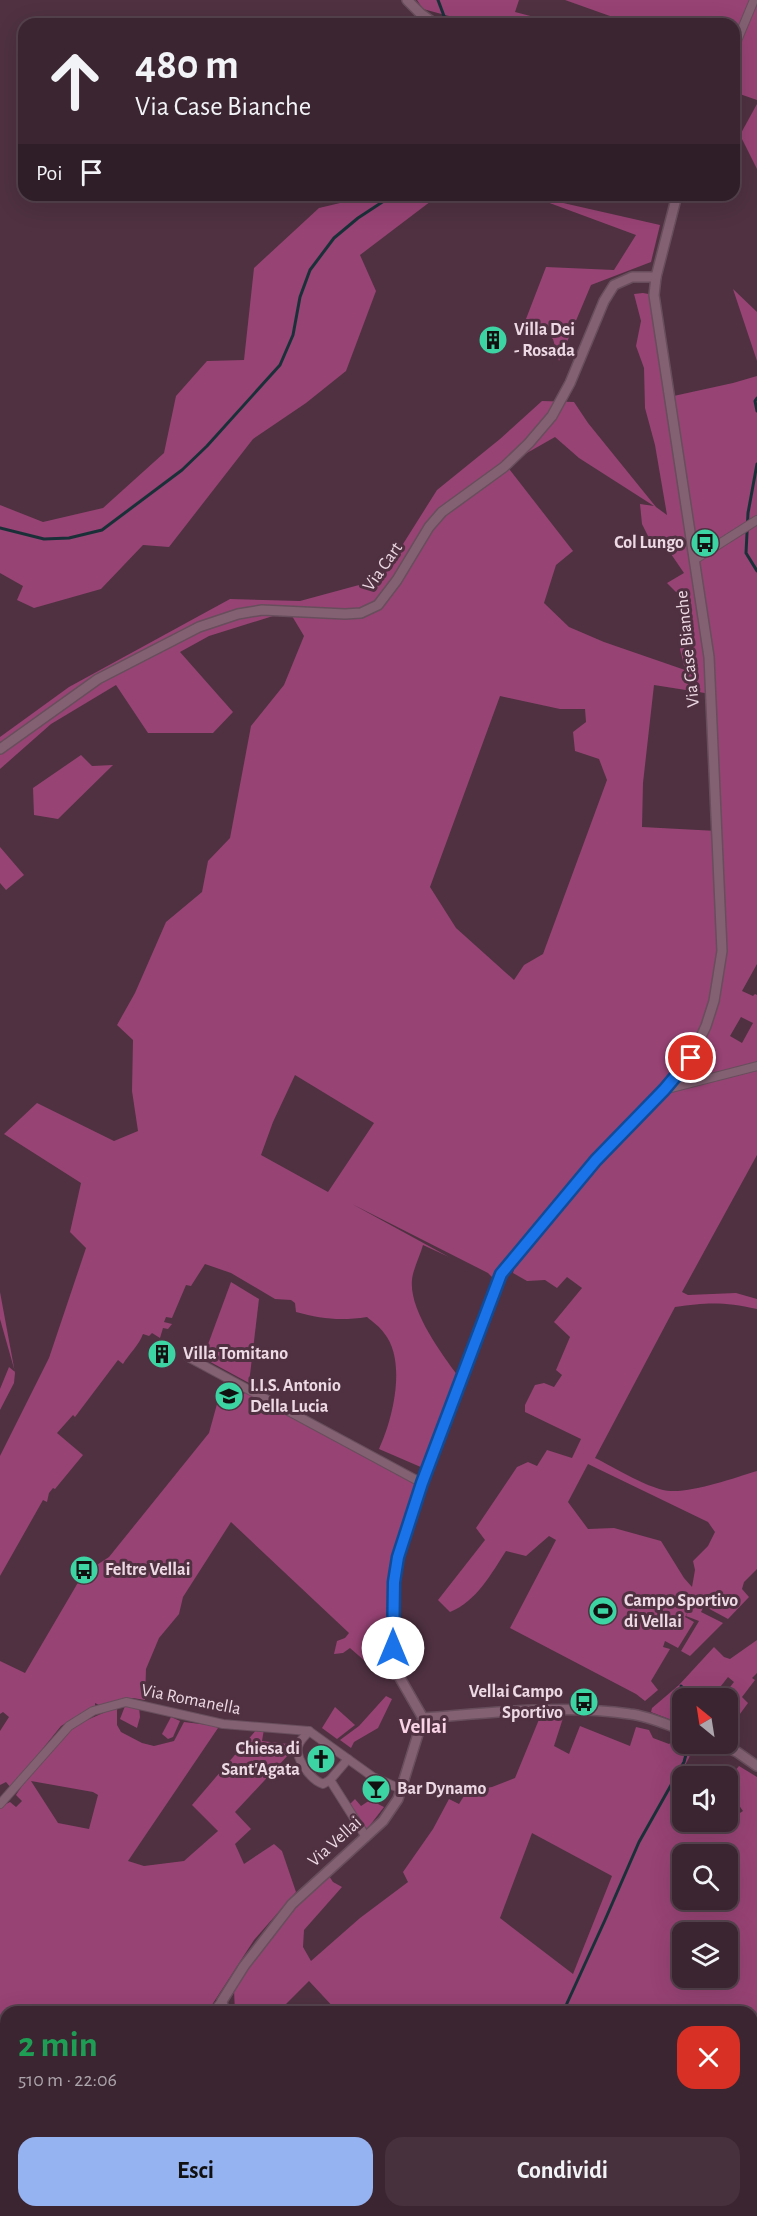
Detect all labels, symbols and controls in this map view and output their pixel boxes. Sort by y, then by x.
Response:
icon: ahead [36,42,114,120]
text: 480 m [135,44,239,86]
text: Via Case Bianche [135,93,311,120]
icon: arrive [75,156,108,189]
text: Poi [36,162,63,184]
place label: Villa Dei - Rosada [514,321,575,360]
building icon: Villa Dei - Rosada [477,324,509,356]
bus stop icon: Col Lungo [689,527,721,559]
place label: Col Lungo [614,534,684,552]
street label: Via Cart [360,539,406,595]
street label: Via Case Bianche [673,590,703,708]
pin [665,1032,716,1083]
icon: arrive [674,1041,707,1074]
building icon: Villa Tomitano [146,1338,178,1370]
place label: Villa Tomitano [183,1345,288,1363]
place label: I.I.S. Antonio Della Lucia [250,1377,341,1416]
school or university icon: I.I.S. Antonio Della Lucia [213,1380,245,1412]
bus stop icon: Feltre Vellai [68,1554,100,1586]
place label: Feltre Vellai [105,1561,190,1579]
place label: Campo Sportivo di Vellai [624,1592,738,1631]
sports icon: Campo Sportivo di Vellai [587,1595,619,1627]
position arrow [361,1616,425,1680]
street label: Via Romanella [140,1682,242,1718]
place label: Vellai Campo Sportivo [469,1683,563,1722]
bus stop icon: Vellai Campo Sportivo [568,1686,600,1718]
north arrow [672,1688,738,1754]
map controls [672,1688,738,1988]
district label: Vellai [399,1716,447,1737]
place label: Chiesa di Sant'Agata [221,1740,300,1779]
church icon: Chiesa di Sant'Agata [305,1743,337,1775]
button: sound [672,1766,738,1832]
bar icon: Bar Dynamo [360,1773,392,1805]
place label: Bar Dynamo [397,1780,487,1798]
street label: Via Vellai [305,1814,365,1870]
button: search [672,1844,738,1910]
button: layers [672,1922,738,1988]
button: close [677,2026,740,2089]
text: 2 min [18,2027,98,2063]
text: 510 m · 22:06 [18,2070,117,2090]
button: Esci [18,2137,373,2206]
button: Condividi [385,2137,740,2206]

